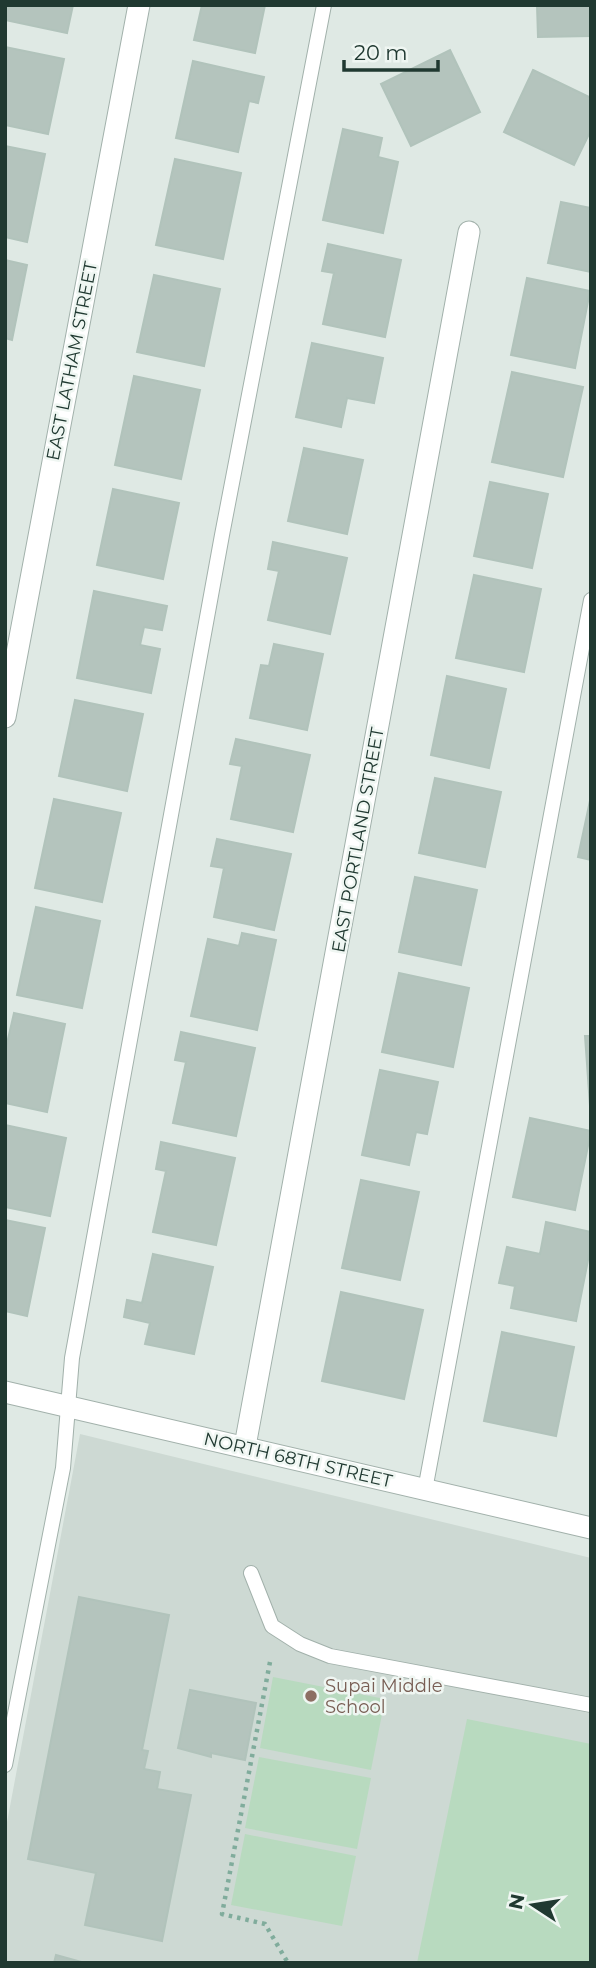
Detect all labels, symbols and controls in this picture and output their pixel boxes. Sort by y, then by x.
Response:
scale bar [344,28,438,72]
text: 20 m [354,40,408,65]
street label: EAST LATHAM STREET [42,259,102,462]
street label: EAST PORTLAND STREET [327,725,389,954]
street label: NORTH 68TH STREET [202,1428,395,1493]
place label: Supai Middle School [325,1675,443,1718]
marker: Supai Middle School [303,1688,319,1704]
north arrow [498,1870,568,1940]
text: N [504,1892,530,1911]

